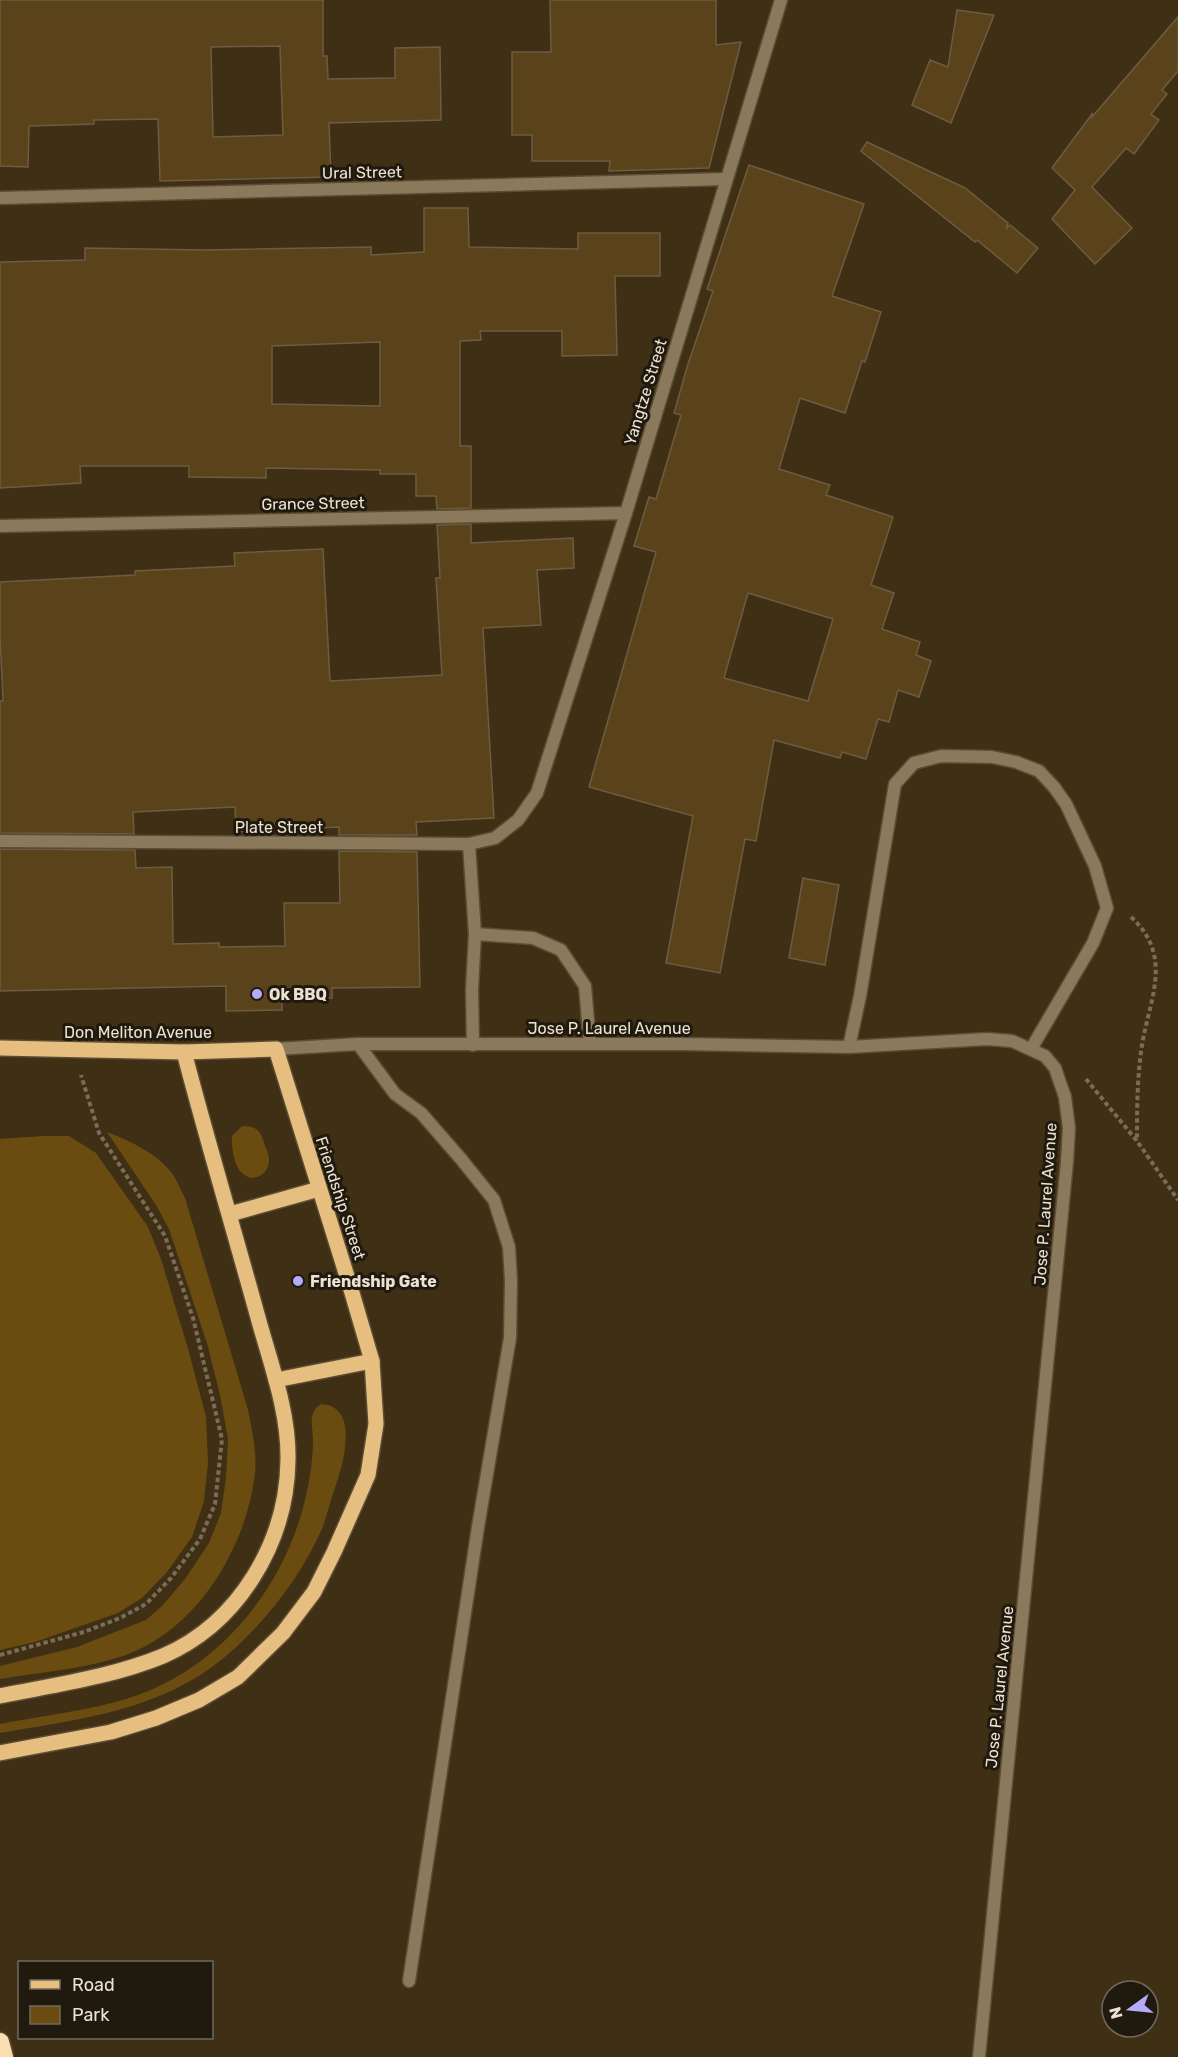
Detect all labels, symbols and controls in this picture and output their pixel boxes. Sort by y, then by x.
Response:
street label: Ural Street [322,162,402,183]
street label: Yangtze Street [620,337,671,448]
street label: Grance Street [261,493,365,514]
street label: Plate Street [235,818,323,837]
place label: Ok BBQ [269,985,327,1004]
marker: Ok BBQ [250,987,264,1001]
street label: Jose P. Laurel Avenue [527,1019,691,1038]
street label: Don Meliton Avenue [64,1023,212,1042]
street label: Jose P. Laurel Avenue [1030,1122,1061,1286]
street label: Friendship Street [312,1134,369,1262]
place label: Friendship Gate [310,1272,437,1291]
marker: Friendship Gate [291,1274,305,1288]
street label: Jose P. Laurel Avenue [982,1605,1017,1769]
legend [18,1961,213,2039]
text: Road [72,1974,115,1996]
north arrow [1100,1979,1160,2039]
text: Park [72,2004,110,2026]
text: N [1105,2005,1127,2021]

